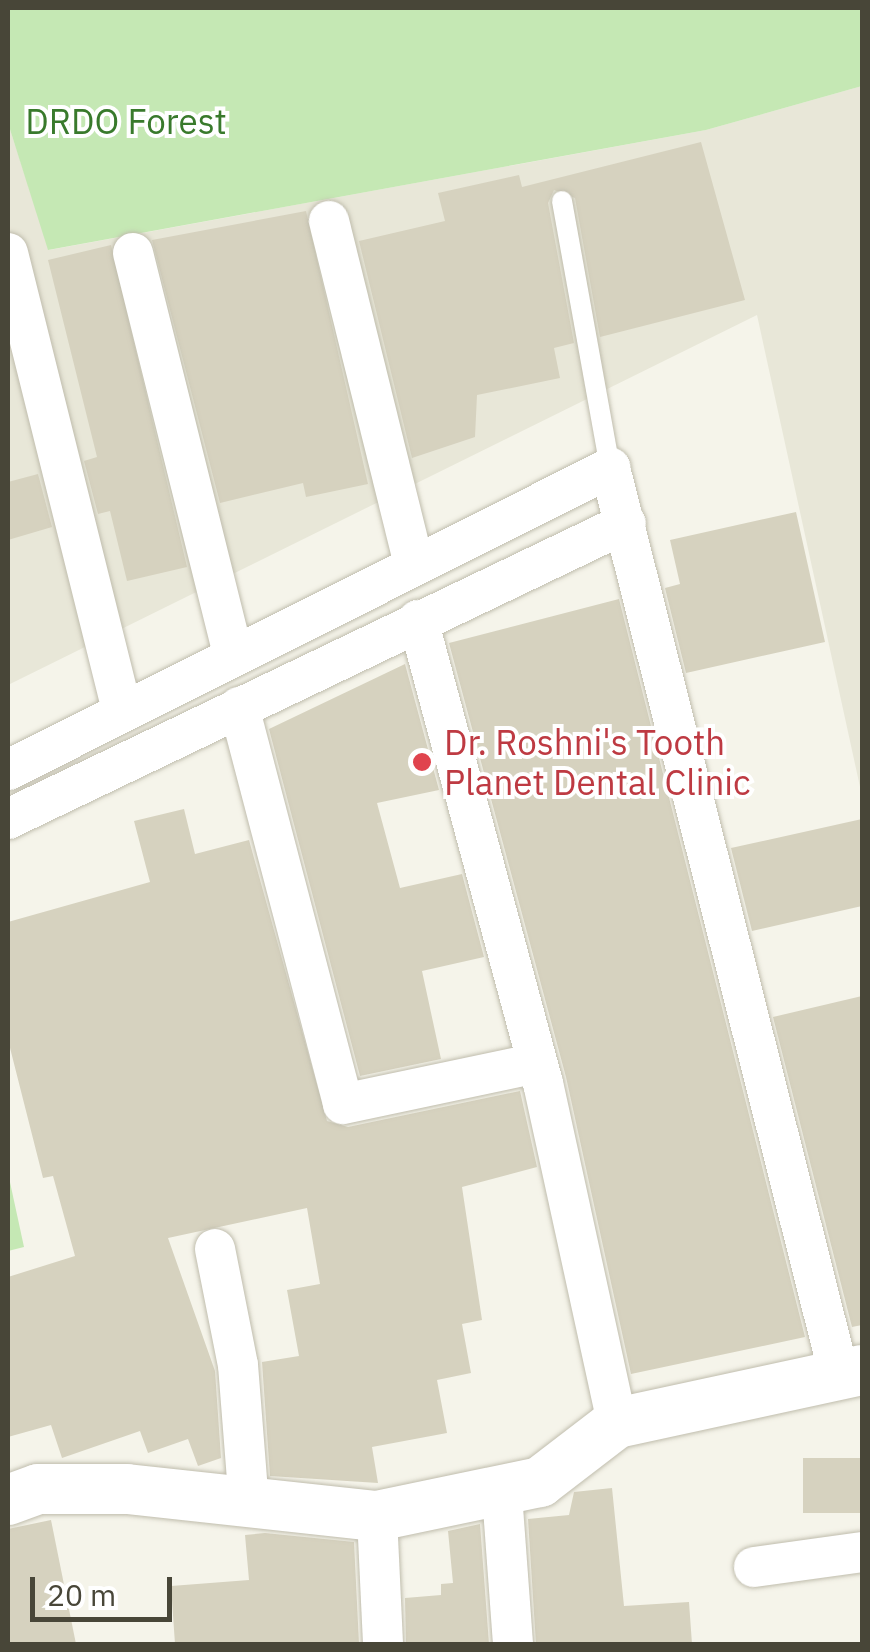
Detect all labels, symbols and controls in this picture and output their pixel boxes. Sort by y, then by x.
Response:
park label: DRDO Forest [25,100,227,142]
place label: Dr. Roshni's Tooth Planet Dental Clinic [444,721,751,803]
marker: Dr. Roshni's Tooth Planet Dental Clinic [409,749,435,775]
scale bar [35,1557,178,1619]
text: 20 m [47,1575,116,1614]

